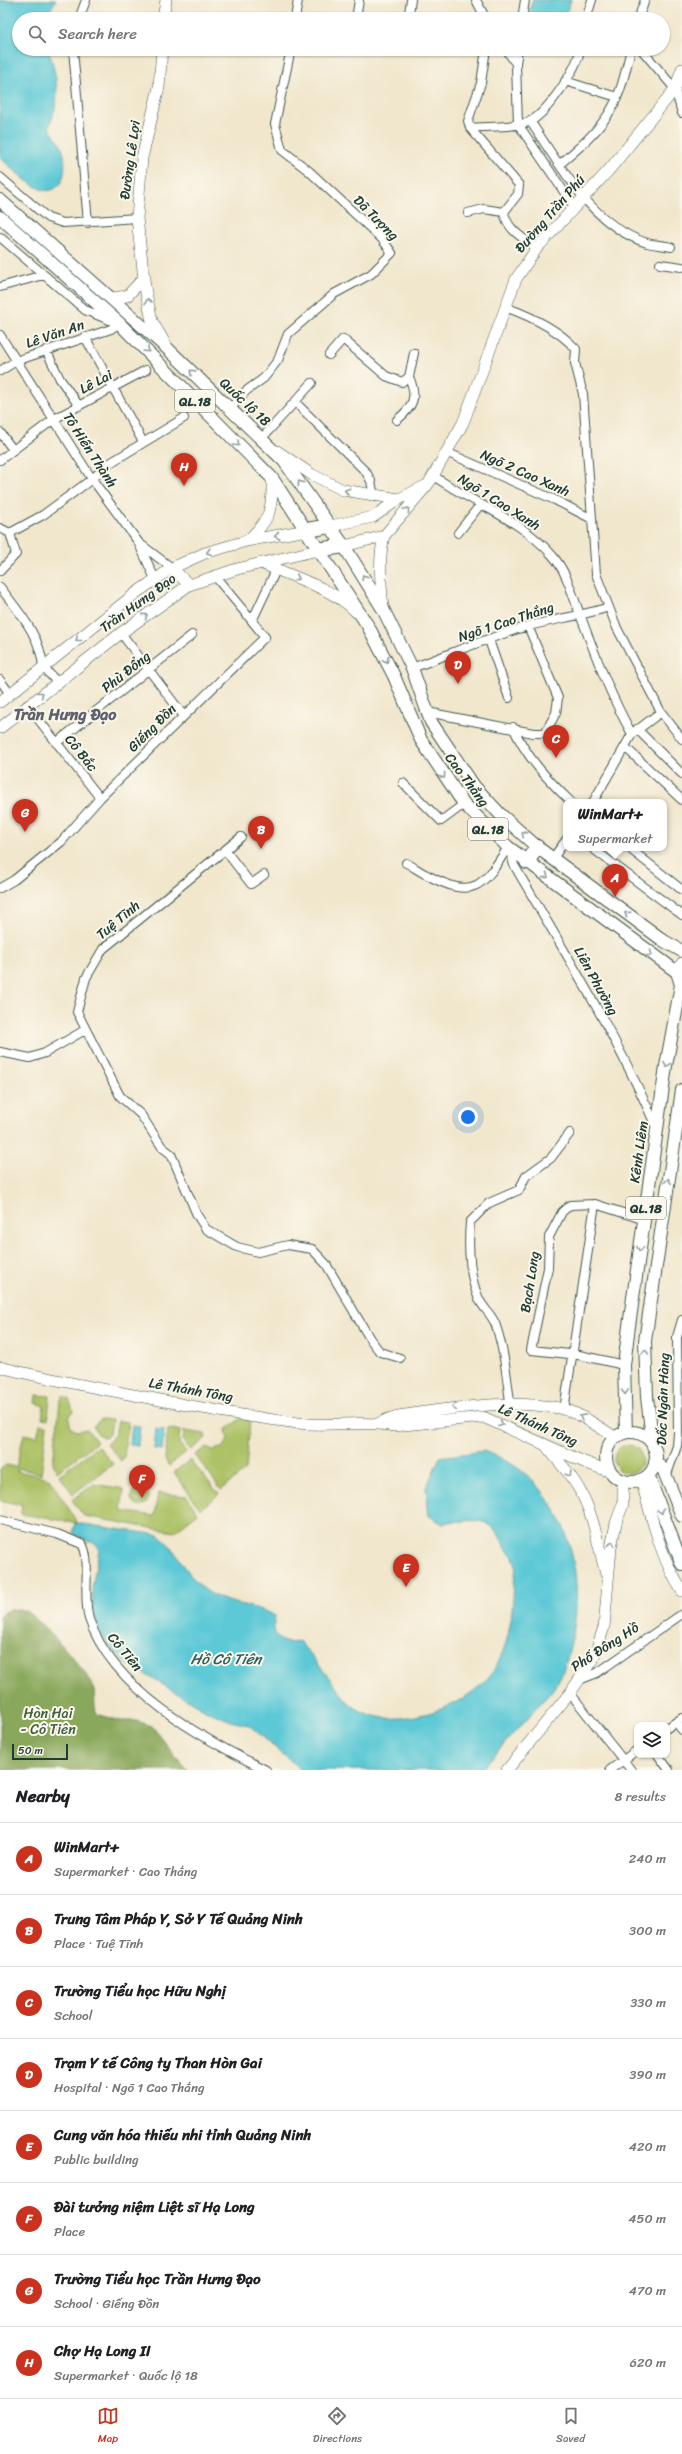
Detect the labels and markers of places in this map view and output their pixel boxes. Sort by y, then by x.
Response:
pin: H [171,453,197,486]
pin: D [445,651,471,684]
pin: C [543,725,569,758]
pin: G [12,799,38,832]
pin: B [248,816,274,849]
pin: A [602,864,628,897]
pin: F [129,1465,155,1498]
pin: E [393,1554,419,1587]

